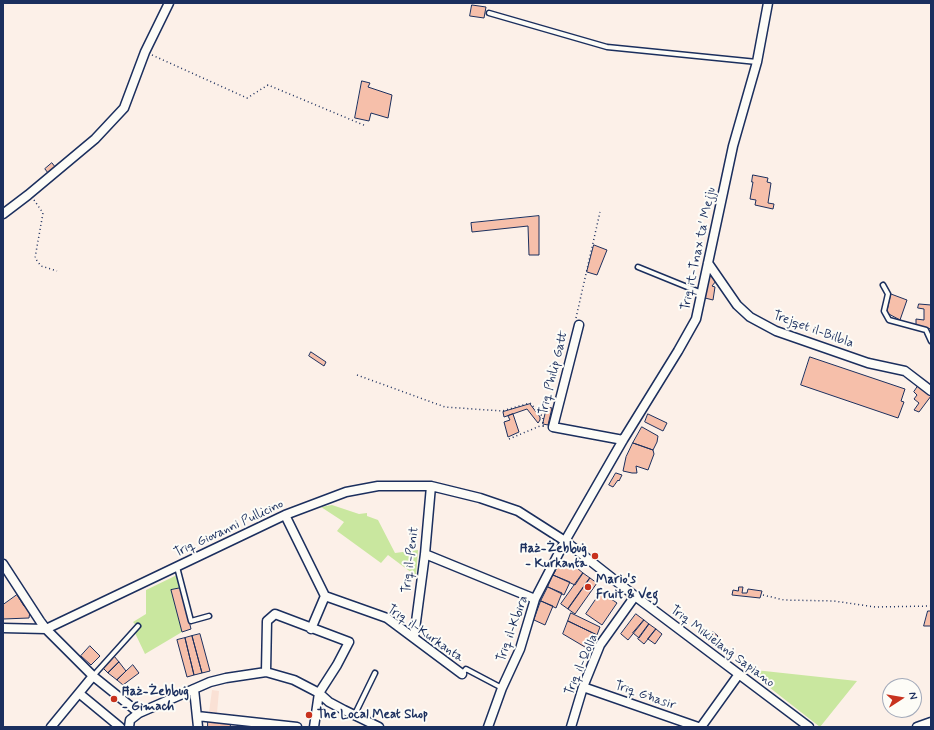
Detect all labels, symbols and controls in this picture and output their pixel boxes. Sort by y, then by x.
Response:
street label: Triq it-Tnax ta' Mejju [678,186,720,312]
street label: Trejqet il-Bilbla [770,308,856,352]
street label: Triq Philip Gatt [536,329,572,417]
street label: Triq Giovanni Pullicino [172,497,286,561]
street label: Triq il-Penit [399,526,423,594]
place label: Ħaż-Żebbuġ - Kurkanta [520,541,587,572]
marker: Ħaż-Żebbuġ - Kurkanta [590,551,600,561]
place label: Mario's Fruit & Veg [596,572,658,603]
marker: Mario's Fruit & Veg [583,582,593,592]
street label: Triq il-Kbira [494,594,532,664]
street label: Triq il-Kurkanta [384,602,466,666]
street label: Triq Mikielanġ Sapiano [667,603,777,691]
street label: Triq il-Qolla [562,632,602,698]
street label: Triq Għasir [612,678,678,714]
north arrow [882,678,922,718]
place label: Ħaż-Żebbuġ - Gimach [122,684,189,715]
text: N [905,691,920,701]
marker: Ħaż-Żebbuġ - Gimach [109,694,119,704]
place label: The Local Meat Shop [317,707,428,723]
marker: The Local Meat Shop [304,710,314,720]

